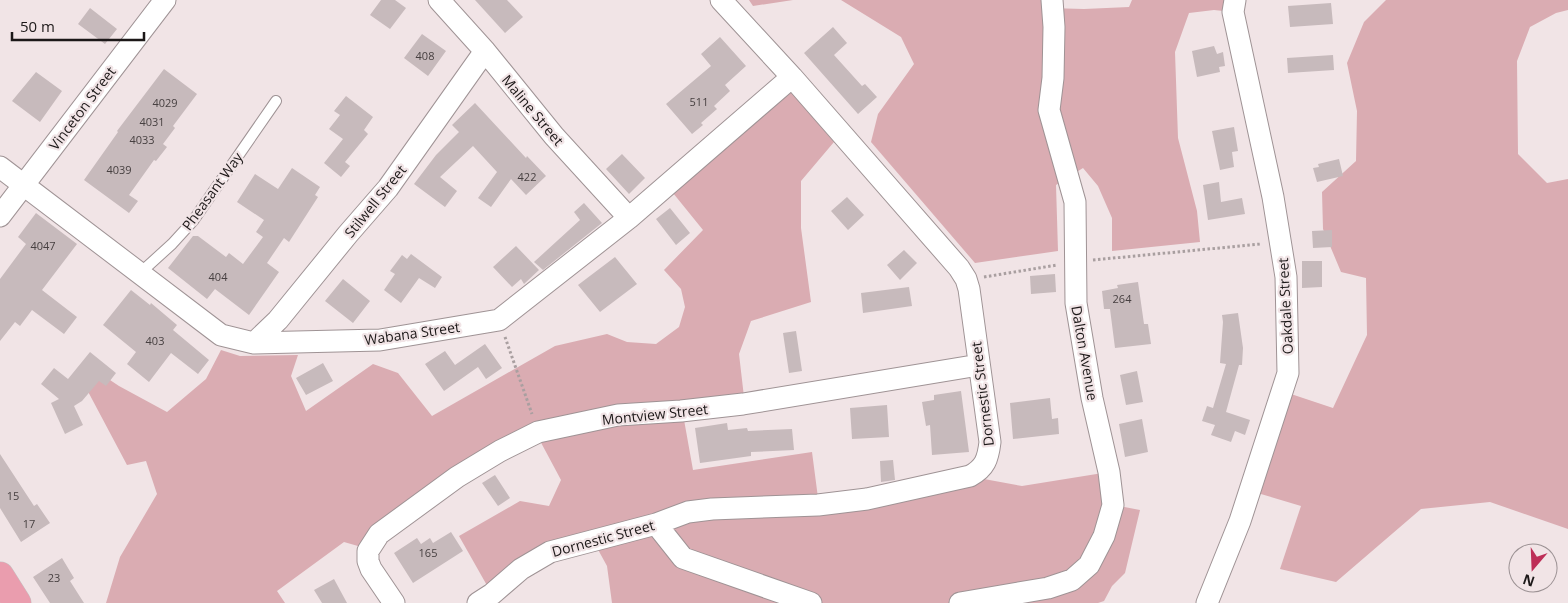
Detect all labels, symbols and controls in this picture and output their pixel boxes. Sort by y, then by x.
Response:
scale bar [12,10,145,42]
text: 50 m [20,16,55,36]
house number: 408 [416,48,434,63]
street label: Vinceton Street [44,62,120,154]
street label: Maline Street [498,71,568,149]
house number: 511 [690,94,708,109]
house number: 4029 [152,95,178,110]
house number: 4031 [139,114,165,129]
house number: 4033 [129,132,155,147]
street label: Pheasant Way [177,147,247,234]
street label: Stilwell Street [340,161,410,241]
house number: 4039 [106,162,132,177]
house number: 422 [518,169,536,184]
house number: 4047 [30,238,56,253]
street label: Oakdale Street [1273,257,1297,355]
house number: 404 [209,269,228,284]
house number: 264 [1113,291,1132,306]
street label: Dalton Avenue [1067,304,1103,402]
street label: Wabana Street [363,317,461,349]
house number: 403 [146,333,164,348]
street label: Dornestic Street [966,341,998,447]
street label: Montview Street [601,399,709,429]
house number: 15 [7,488,19,503]
street label: Dornestic Street [550,515,656,561]
house number: 17 [23,516,35,531]
north arrow [1508,543,1558,593]
house number: 165 [419,545,437,560]
house number: 23 [48,570,60,585]
text: N [1520,570,1537,592]

